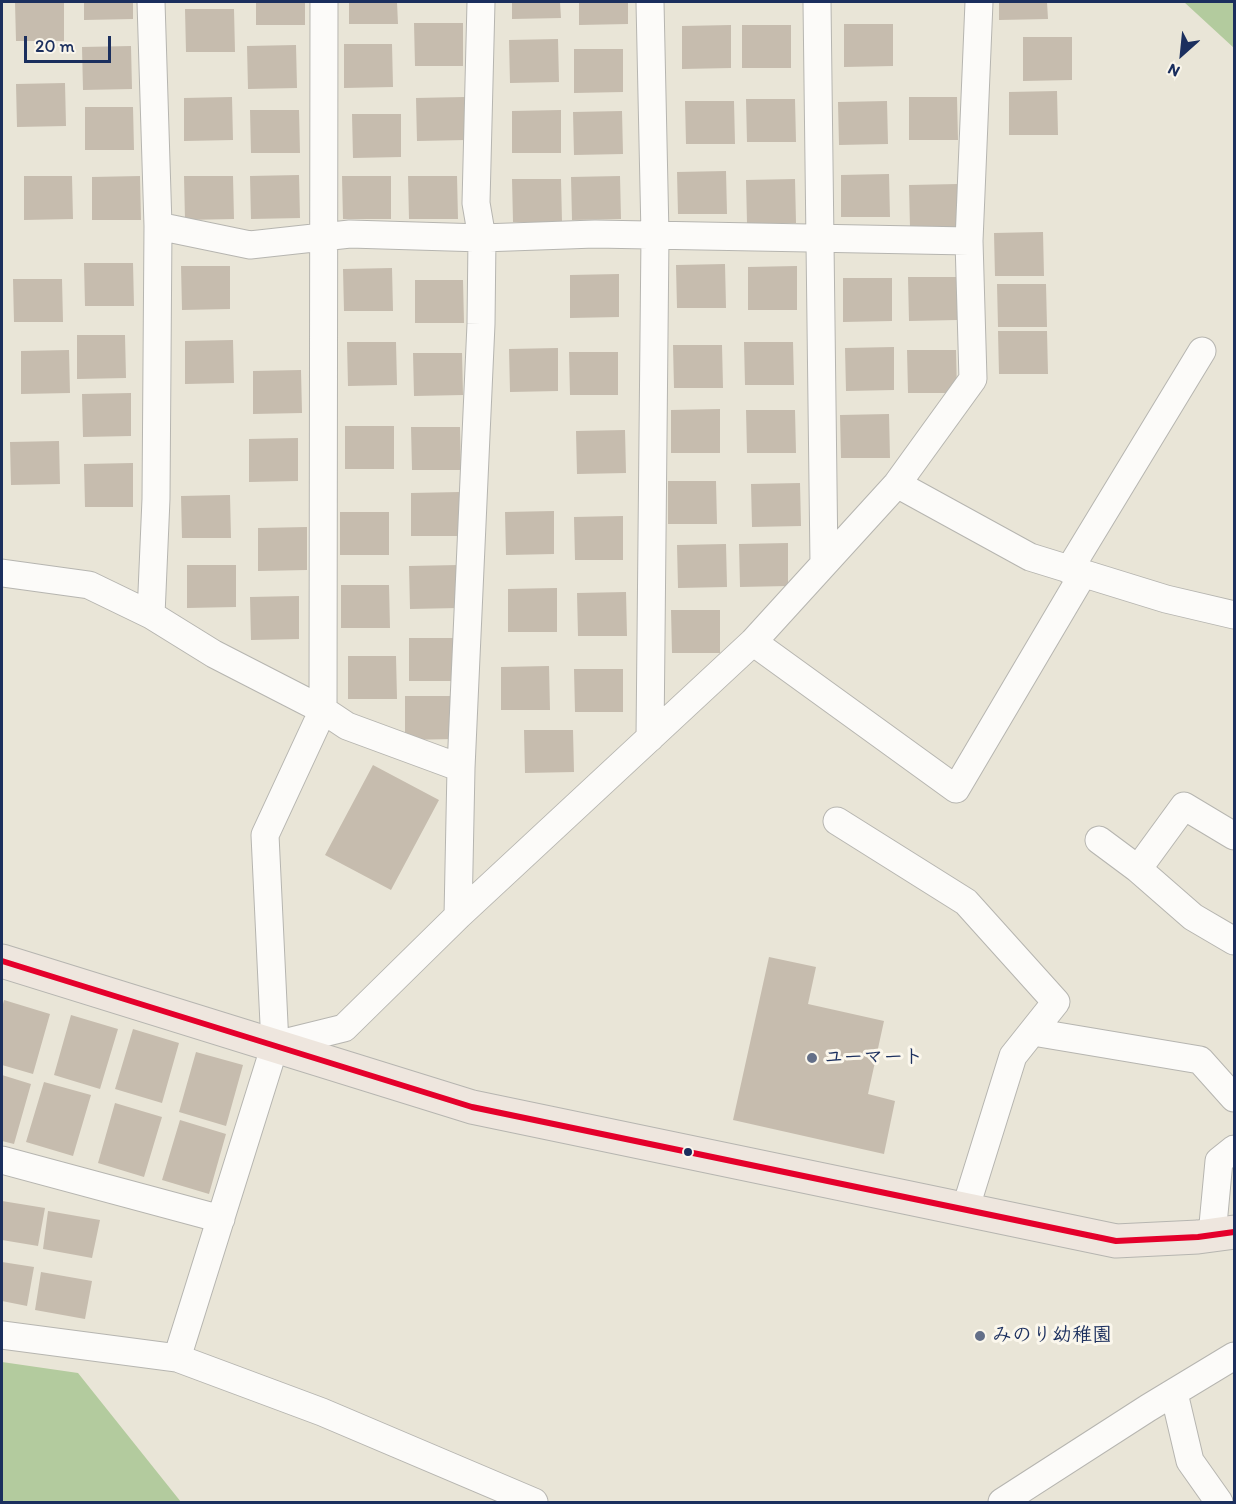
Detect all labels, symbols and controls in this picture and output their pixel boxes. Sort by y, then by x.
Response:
scale bar [27,24,114,62]
north arrow [1152,24,1212,84]
text: 20 m [35,35,75,57]
text: N [1164,60,1183,81]
place label: ユーマート [824,1046,923,1070]
marker: ユーマート [805,1051,819,1065]
unlabelled marker [682,1146,694,1158]
place label: みのり幼稚園 [992,1324,1112,1348]
marker: みのり幼稚園 [973,1329,987,1343]

